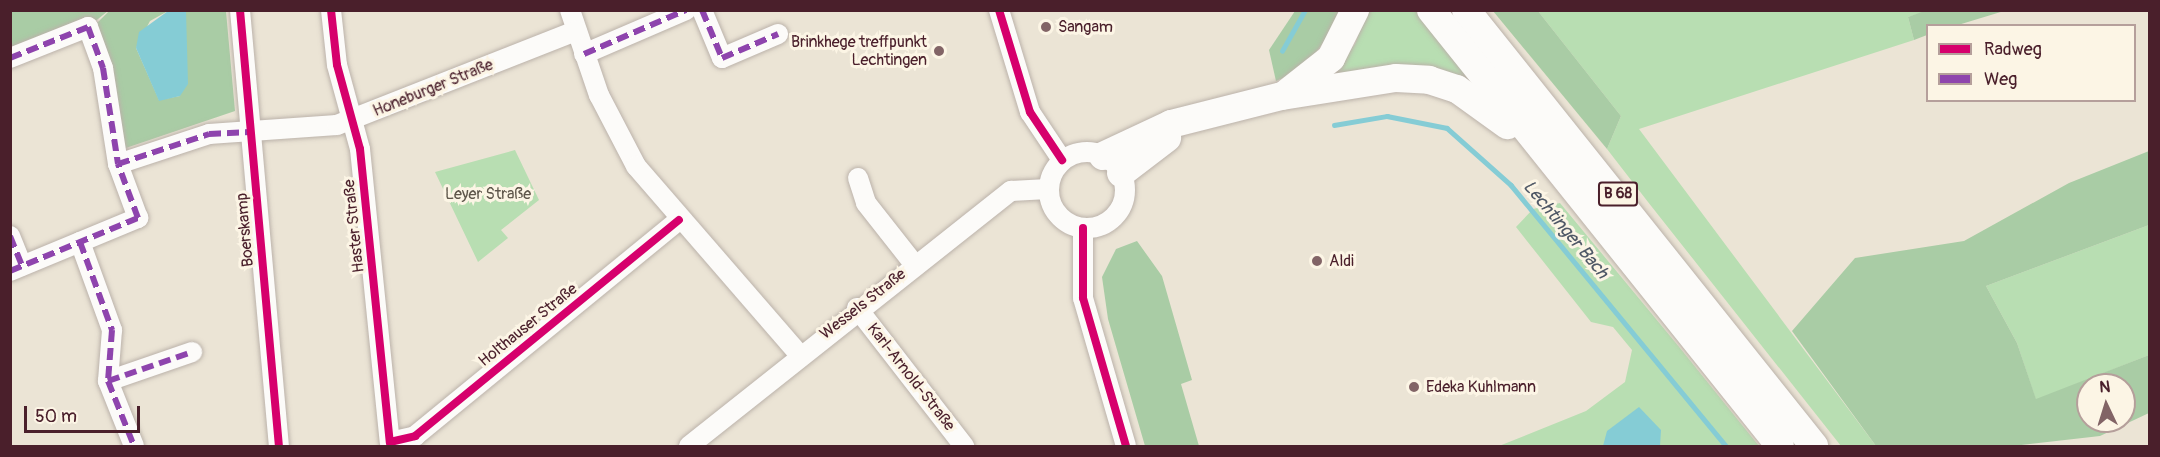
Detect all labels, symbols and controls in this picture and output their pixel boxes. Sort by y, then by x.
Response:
place label: Sangam [1058,17,1113,37]
marker: Sangam [1039,20,1053,34]
legend [1926,24,2136,102]
place label: Brinkhege treffpunkt Lechtingen [791,32,927,70]
text: Radweg [1984,38,2042,61]
marker: Brinkhege treffpunkt Lechtingen [932,44,946,58]
street label: Honeburger Straße [370,55,496,121]
text: Weg [1984,68,2017,91]
water label: Lechtinger Bach [1518,177,1612,283]
street label: Haster Straße [340,178,368,274]
road number: B 68 [1597,182,1639,206]
park label: Leyer Straße [445,184,531,204]
street label: Boerskamp [232,192,258,268]
place label: Aldi [1329,251,1354,271]
marker: Aldi [1310,254,1324,268]
street label: Wessels Straße [816,265,910,343]
street label: Holthauser Straße [475,279,581,371]
street label: Karl-Arnold-Straße [863,319,959,435]
north arrow [2076,373,2136,433]
place label: Edeka Kuhlmann [1426,377,1536,397]
text: N [2099,377,2111,397]
marker: Edeka Kuhlmann [1407,380,1421,394]
scale bar [27,394,142,432]
text: 50 m [35,405,77,428]

